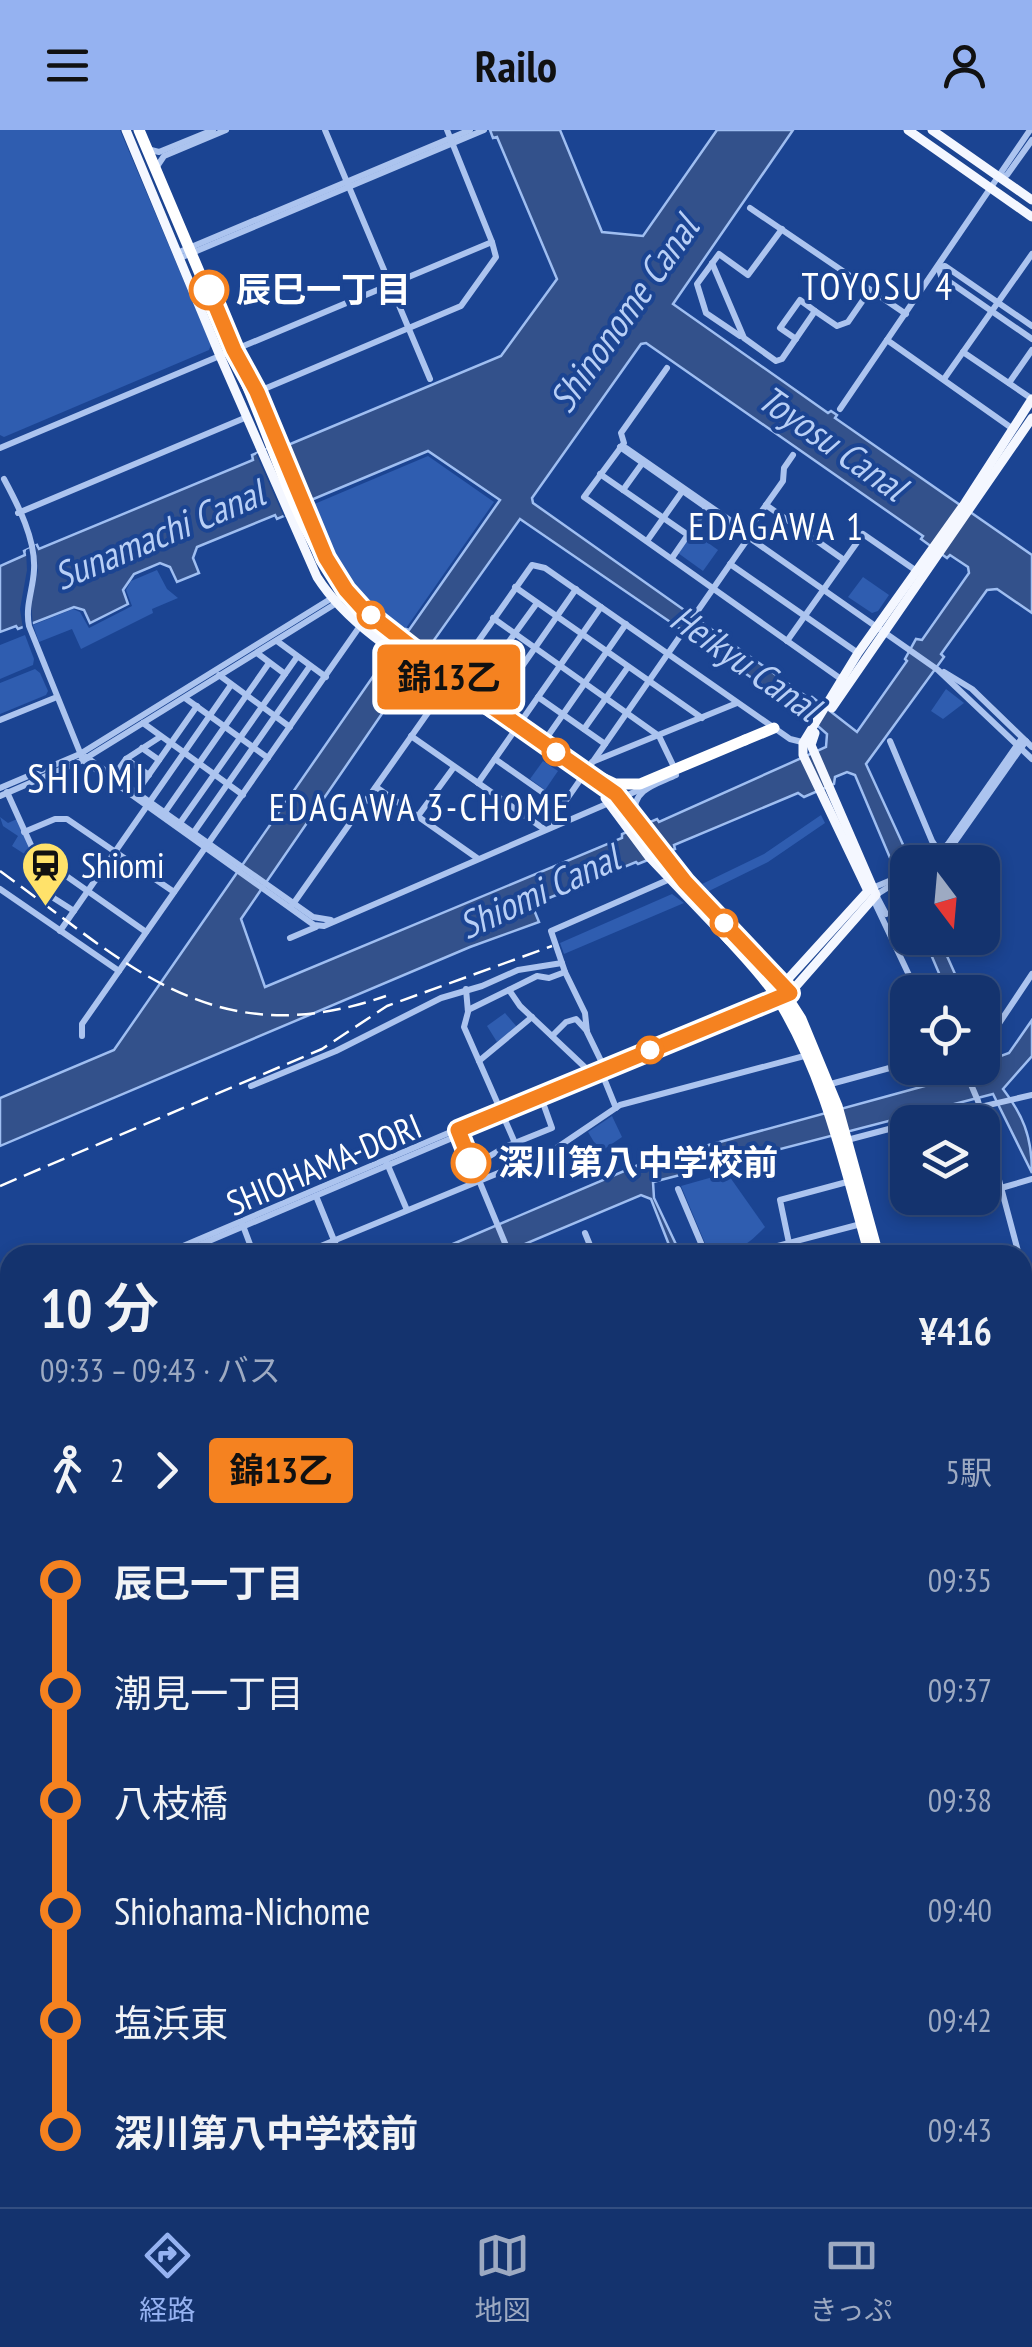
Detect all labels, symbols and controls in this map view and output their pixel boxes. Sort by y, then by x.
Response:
text: Railo [475,36,557,94]
icon: menu [40,38,95,93]
icon: person [937,38,992,93]
water label: Shinonome Canal [537,203,710,421]
district label: TOYOSU 4 [801,261,955,310]
place label: 辰巳一丁目 [236,266,411,312]
marker: 辰巳一丁目 [190,271,228,309]
water label: Toyosu Canal [749,373,919,512]
water label: Sunamachi Canal [46,466,274,600]
district label: EDAGAWA 1 [688,501,866,550]
water label: Heikyu Canal [662,593,832,733]
unlabelled marker [358,602,384,628]
line badge: 錦13乙 [379,644,519,710]
text: 錦13乙 [397,654,501,700]
unlabelled marker [543,739,569,765]
district label: SHIOMI [27,752,147,804]
district label: EDAGAWA 3-CHOME [269,782,571,831]
water label: Shiomi Canal [450,831,629,949]
station icon: Shiomi [20,840,72,908]
place label: Shiomi [81,842,164,888]
north arrow [890,845,1000,955]
map controls [890,845,1000,1215]
unlabelled marker [711,910,737,936]
button: locate [890,975,1000,1085]
unlabelled marker [637,1037,663,1063]
street label: SHIOHAMA-DORI [219,1102,428,1226]
button: layers [890,1105,1000,1215]
place label: 深川第八中学校前 [498,1139,778,1185]
marker: 深川第八中学校前 [452,1144,490,1182]
text: 10 分 [40,1272,159,1343]
text: ¥416 [919,1306,992,1355]
text: 09:33 – 09:43 · バス [40,1349,281,1391]
icon: walk [40,1443,95,1498]
icon: forward [139,1443,194,1498]
text: 錦13乙 [229,1447,333,1493]
text: 2 [110,1449,124,1491]
text: 5駅 [946,1451,992,1493]
text: 辰巳一丁目 [114,1558,304,1607]
text: 09:35 [928,1559,992,1601]
text: 潮見一丁目 [114,1668,304,1717]
text: 09:37 [928,1669,992,1711]
text: 八枝橋 [114,1778,228,1827]
text: 09:38 [928,1779,992,1821]
text: Shiohama-Nichome [114,1886,370,1935]
text: 09:40 [928,1889,992,1931]
text: 塩浜東 [114,1998,228,2047]
text: 09:42 [928,1999,992,2041]
text: 深川第八中学校前 [114,2108,418,2157]
text: 09:43 [928,2109,992,2151]
tab: 経路 [140,2228,196,2328]
tab: 地図 [475,2228,531,2328]
tab: きっぷ [810,2228,892,2328]

